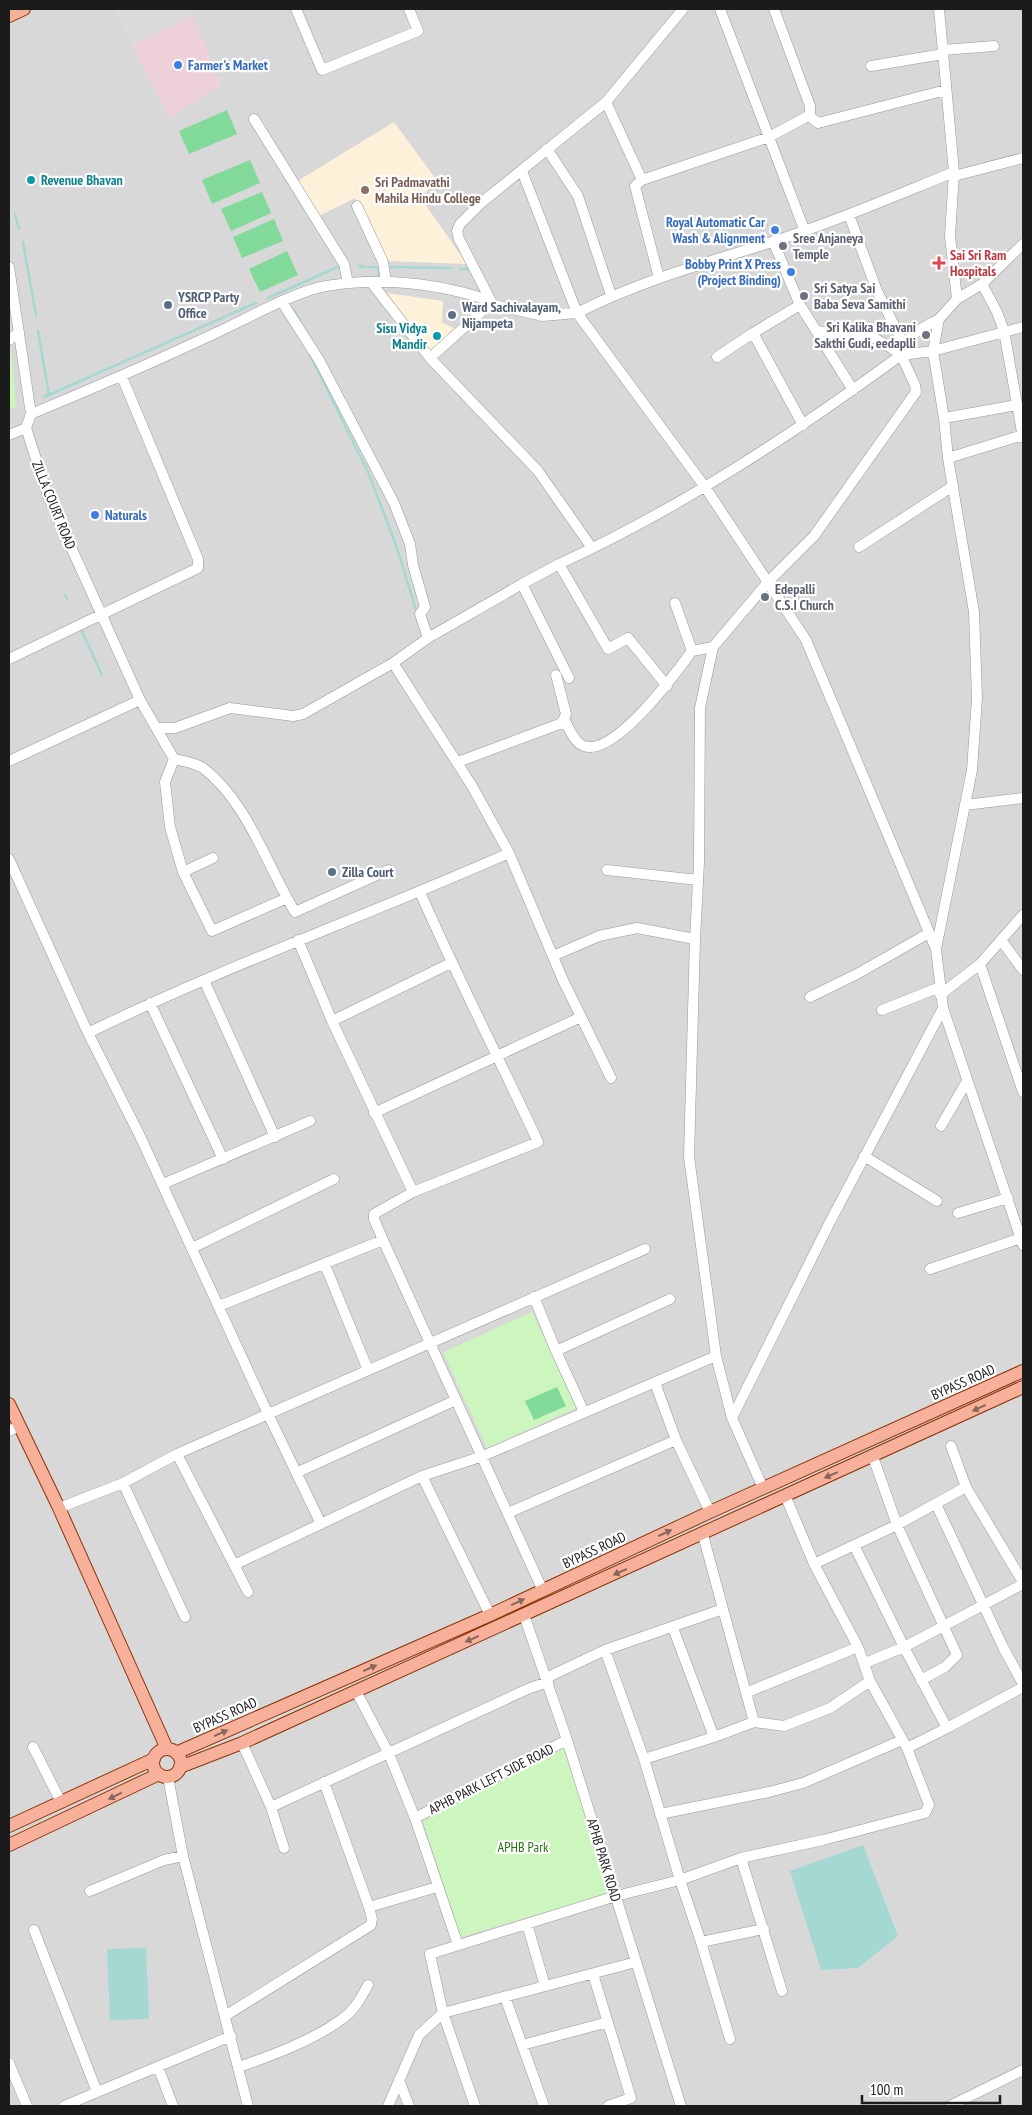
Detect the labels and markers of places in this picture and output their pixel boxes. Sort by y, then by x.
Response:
place label: Farmer's Market [188,56,268,74]
marker: Farmer's Market [172,59,184,71]
place label: Revenue Bhavan [41,171,123,189]
place label: Sri Padmavathi Mahila Hindu College [375,173,481,207]
marker: Revenue Bhavan [25,174,37,186]
marker: Sri Padmavathi Mahila Hindu College [359,184,371,196]
place label: Royal Automatic Car Wash & Alignment [666,213,766,247]
marker: Royal Automatic Car Wash & Alignment [769,224,781,236]
place label: Sree Anjaneya Temple [793,229,864,263]
marker: Sree Anjaneya Temple [777,240,789,252]
place label: Sai Sri Ram Hospitals [950,246,1006,280]
place label: Bobby Print X Press (Project Binding) [685,255,781,289]
marker: Sai Sri Ram Hospitals [932,256,946,270]
marker: Bobby Print X Press (Project Binding) [785,266,797,278]
place label: Sri Satya Sai Baba Seva Samithi [814,279,906,313]
place label: YSRCP Party Office [177,288,240,322]
marker: Sri Satya Sai Baba Seva Samithi [798,290,810,302]
place label: Ward Sachivalayam, Nijampeta [461,298,561,332]
marker: YSRCP Party Office [162,299,174,311]
marker: Ward Sachivalayam, Nijampeta [446,309,458,321]
place label: Sri Kalika Bhavani Sakthi Gudi, eedaplli [814,318,916,352]
place label: Sisu Vidya Mandir [376,319,428,353]
marker: Sri Kalika Bhavani Sakthi Gudi, eedaplli [920,329,932,341]
marker: Sisu Vidya Mandir [431,330,443,342]
place label: Naturals [105,506,147,524]
marker: Naturals [89,509,101,521]
place label: Edepalli C.S.I Church [775,580,834,614]
marker: Edepalli C.S.I Church [759,591,771,603]
place label: Zilla Court [342,863,394,881]
marker: Zilla Court [326,866,338,878]

